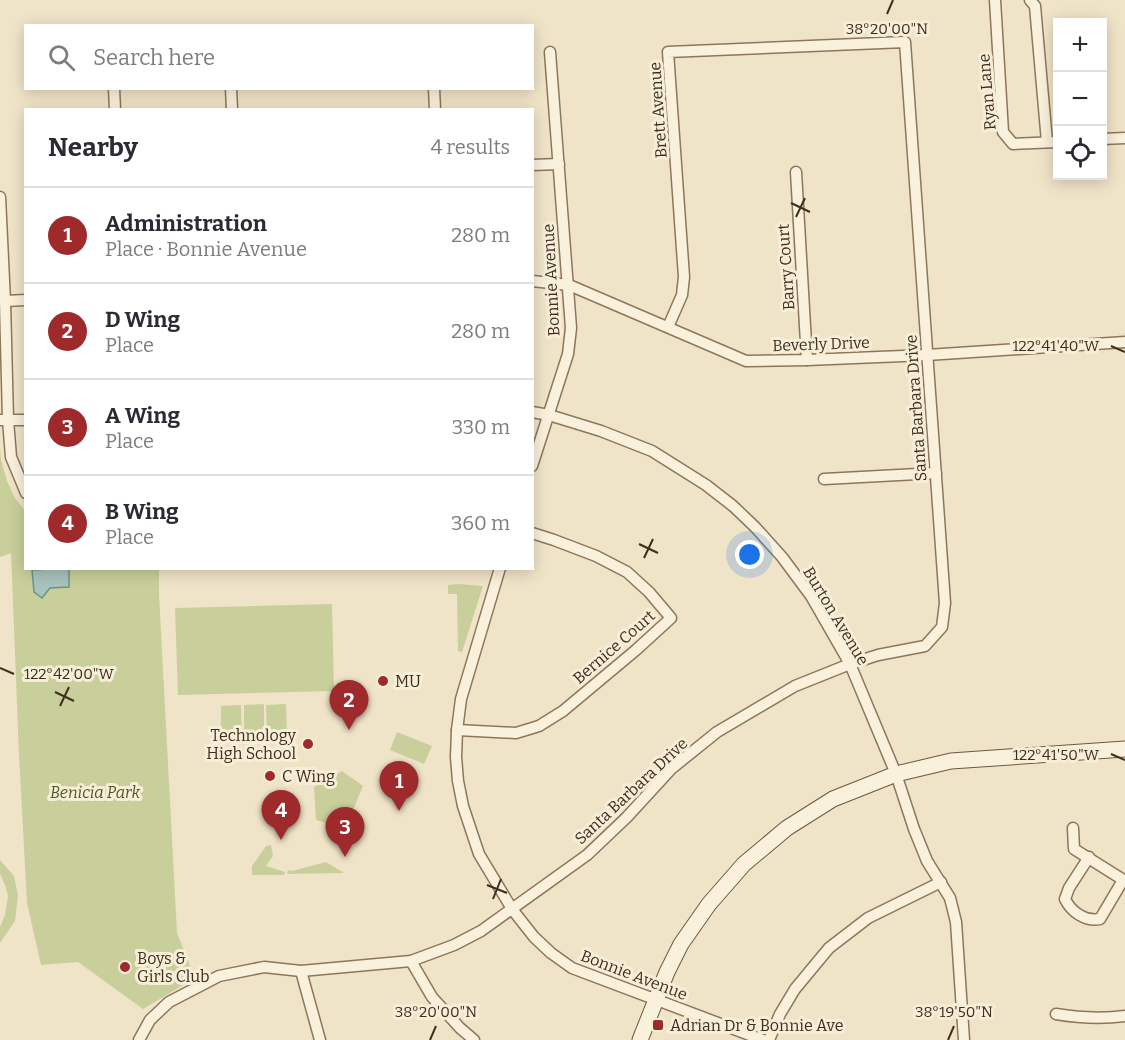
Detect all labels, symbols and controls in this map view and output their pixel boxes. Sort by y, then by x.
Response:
map controls [1053,18,1107,180]
button: + [1053,18,1107,72]
text: 38°20'00"N [846,20,928,38]
search box [24,24,534,90]
icon: search [45,41,78,74]
text: Search here [93,44,215,71]
street label: Ryan Lane [974,53,1000,131]
street label: Brett Avenue [645,61,671,159]
button: − [1053,72,1107,126]
button: locate [1053,126,1107,180]
text: Nearby [48,132,138,163]
text: 4 results [431,135,510,159]
text: Administration [105,210,267,237]
text: 1 [63,223,72,247]
text: 280 m [451,223,510,247]
street label: Bonnie Avenue [539,223,563,337]
street label: Barry Court [773,223,798,311]
text: Place · Bonnie Avenue [105,237,307,261]
text: D Wing [105,306,180,333]
text: 2 [62,319,73,343]
text: 280 m [451,319,510,343]
text: Place [105,333,154,357]
street label: Beverly Drive [772,333,870,355]
street label: Santa Barbara Drive [901,334,931,482]
text: 122°41'40"W [1013,337,1100,355]
text: A Wing [105,402,180,429]
text: 3 [62,415,73,439]
text: 330 m [452,415,510,439]
text: Place [105,429,154,453]
text: B Wing [105,498,179,525]
text: 4 [61,511,74,535]
text: 360 m [451,511,510,535]
text: Place [105,525,154,549]
your location [735,540,764,569]
street label: Burton Avenue [799,563,873,669]
street label: Bernice Court [569,606,659,688]
text: 122°42'00"W [24,665,115,683]
place label: MU [395,672,421,691]
marker: MU [376,674,390,688]
pin: 2 [330,680,368,730]
place label: Technology High School [206,726,297,763]
street label: Santa Barbara Drive [571,734,691,848]
marker: Technology High School [301,737,315,751]
text: 122°41'50"W [1013,746,1100,764]
pin: 1 [380,762,418,811]
place label: C Wing [282,767,335,786]
marker: C Wing [263,769,277,783]
park label: Benicia Park [50,783,140,802]
pin: 4 [262,790,300,840]
pin: 3 [326,808,364,857]
street label: Bonnie Avenue [578,946,690,1004]
place label: Boys & Girls Club [137,949,209,986]
marker: Boys & Girls Club [118,960,132,974]
text: 38°20'00"N [395,1003,477,1021]
text: 38°19'50"N [915,1003,993,1021]
place label: Adrian Dr & Bonnie Ave [670,1016,844,1035]
marker: Adrian Dr & Bonnie Ave [651,1018,665,1032]

